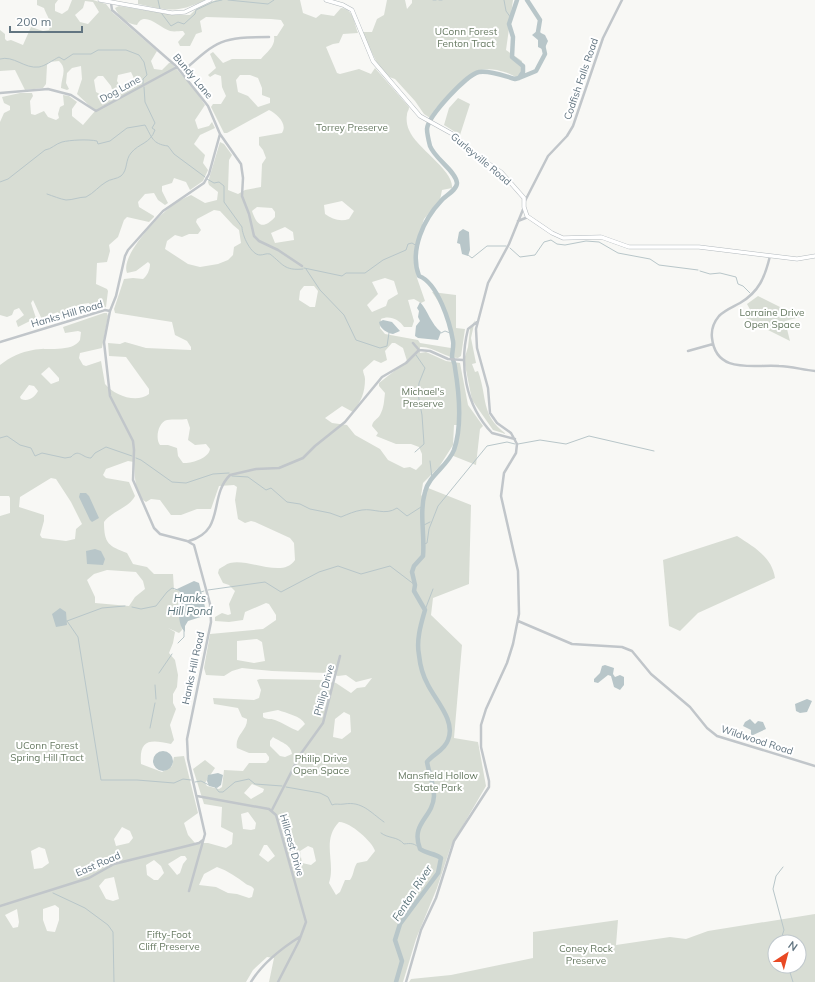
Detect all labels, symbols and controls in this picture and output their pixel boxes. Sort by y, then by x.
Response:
scale bar [10,8,82,34]
text: 200 m [16,14,51,29]
park label: UConn Forest Fenton Tract [435,25,498,50]
street label: Codfish Falls Road [561,36,601,122]
street label: Bundy Lane [170,51,216,101]
street label: Dog Lane [97,73,143,105]
park label: Torrey Preserve [316,121,388,134]
street label: Gurleyville Road [448,130,514,188]
street label: Hanks Hill Road [30,298,104,330]
park label: Lorraine Drive Open Space [740,306,804,331]
park label: Michael's Preserve [402,385,444,410]
water label: Hanks Hill Pond [167,591,213,618]
street label: Hanks Hill Road [179,630,207,706]
street label: Philip Drive [311,663,337,717]
street label: Wildwood Road [719,722,795,758]
park label: UConn Forest Spring Hill Tract [10,739,84,764]
park label: Philip Drive Open Space [293,752,349,777]
park label: Mansfield Hollow State Park [398,769,478,794]
street label: Hillcrest Drive [277,812,307,878]
street label: East Road [74,849,122,879]
water label: Fenton River [389,862,436,924]
park label: Fifty-Foot Cliff Preserve [138,928,200,953]
north arrow [767,934,807,974]
text: N [785,938,800,954]
park label: Coney Rock Preserve [559,942,614,967]

